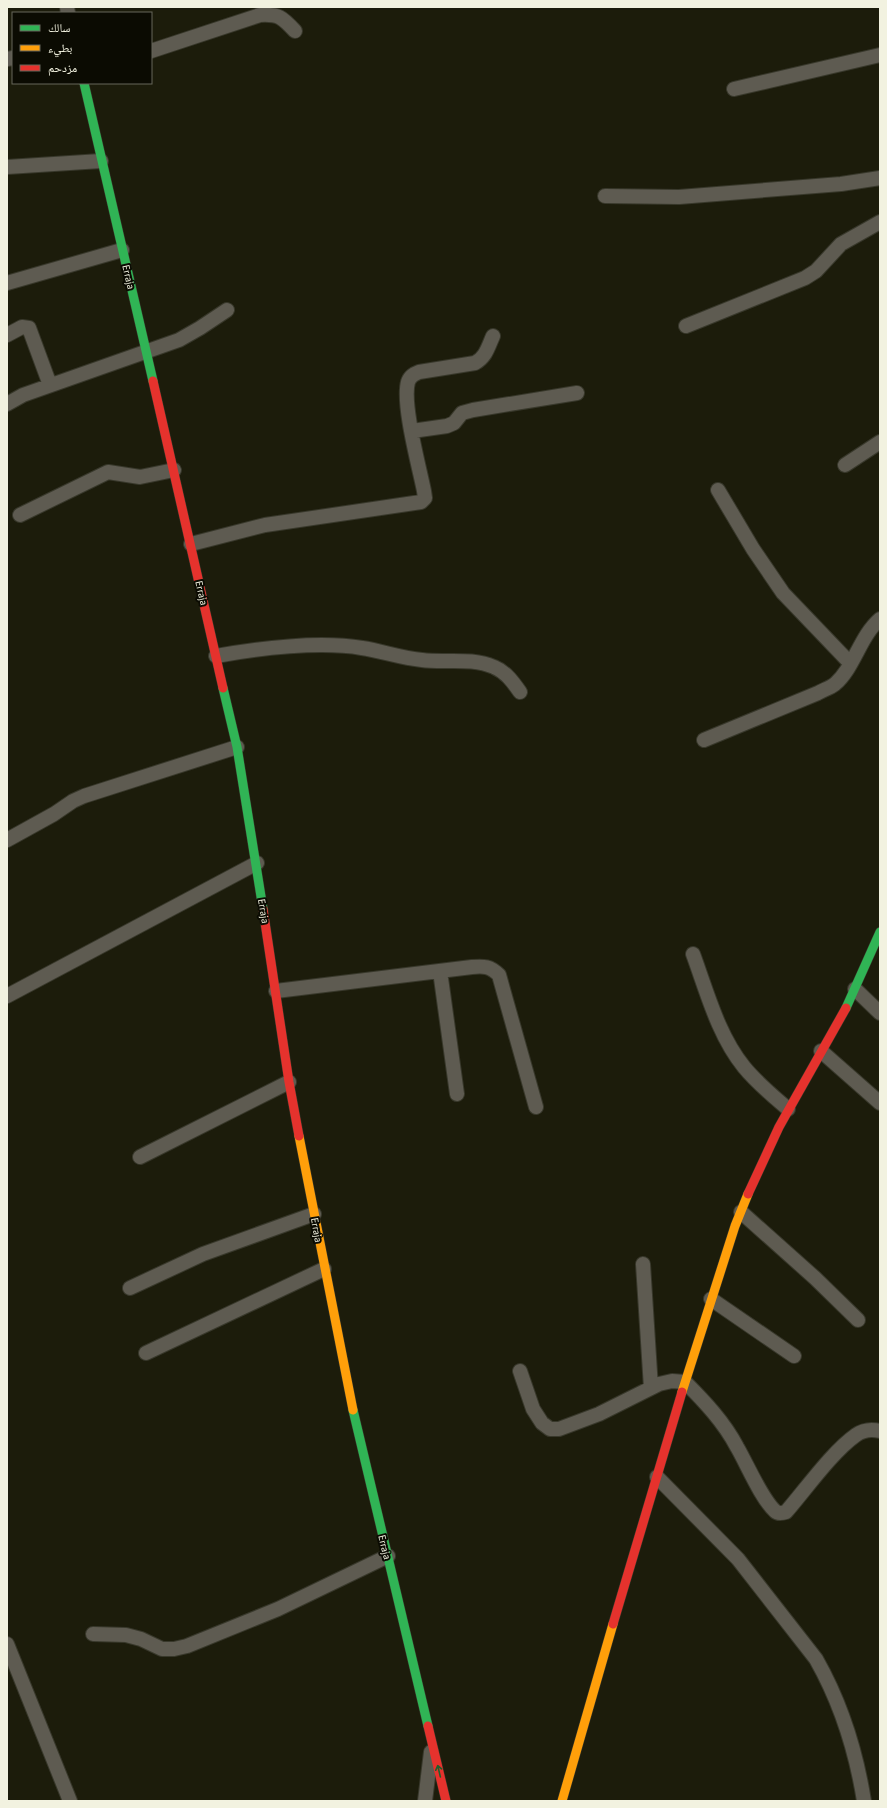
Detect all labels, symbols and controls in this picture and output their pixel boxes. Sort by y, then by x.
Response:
legend [12,12,152,84]
text: سالك [48,20,70,35]
text: بطيء [48,40,72,58]
text: مزدحم [48,60,77,76]
street label: Erraja [119,264,138,291]
street label: Erraja [192,580,211,607]
street label: Erraja [255,898,272,924]
street label: Erraja [308,1217,325,1243]
street label: Erraja [375,1534,394,1561]
one-way arrow [434,1765,442,1778]

